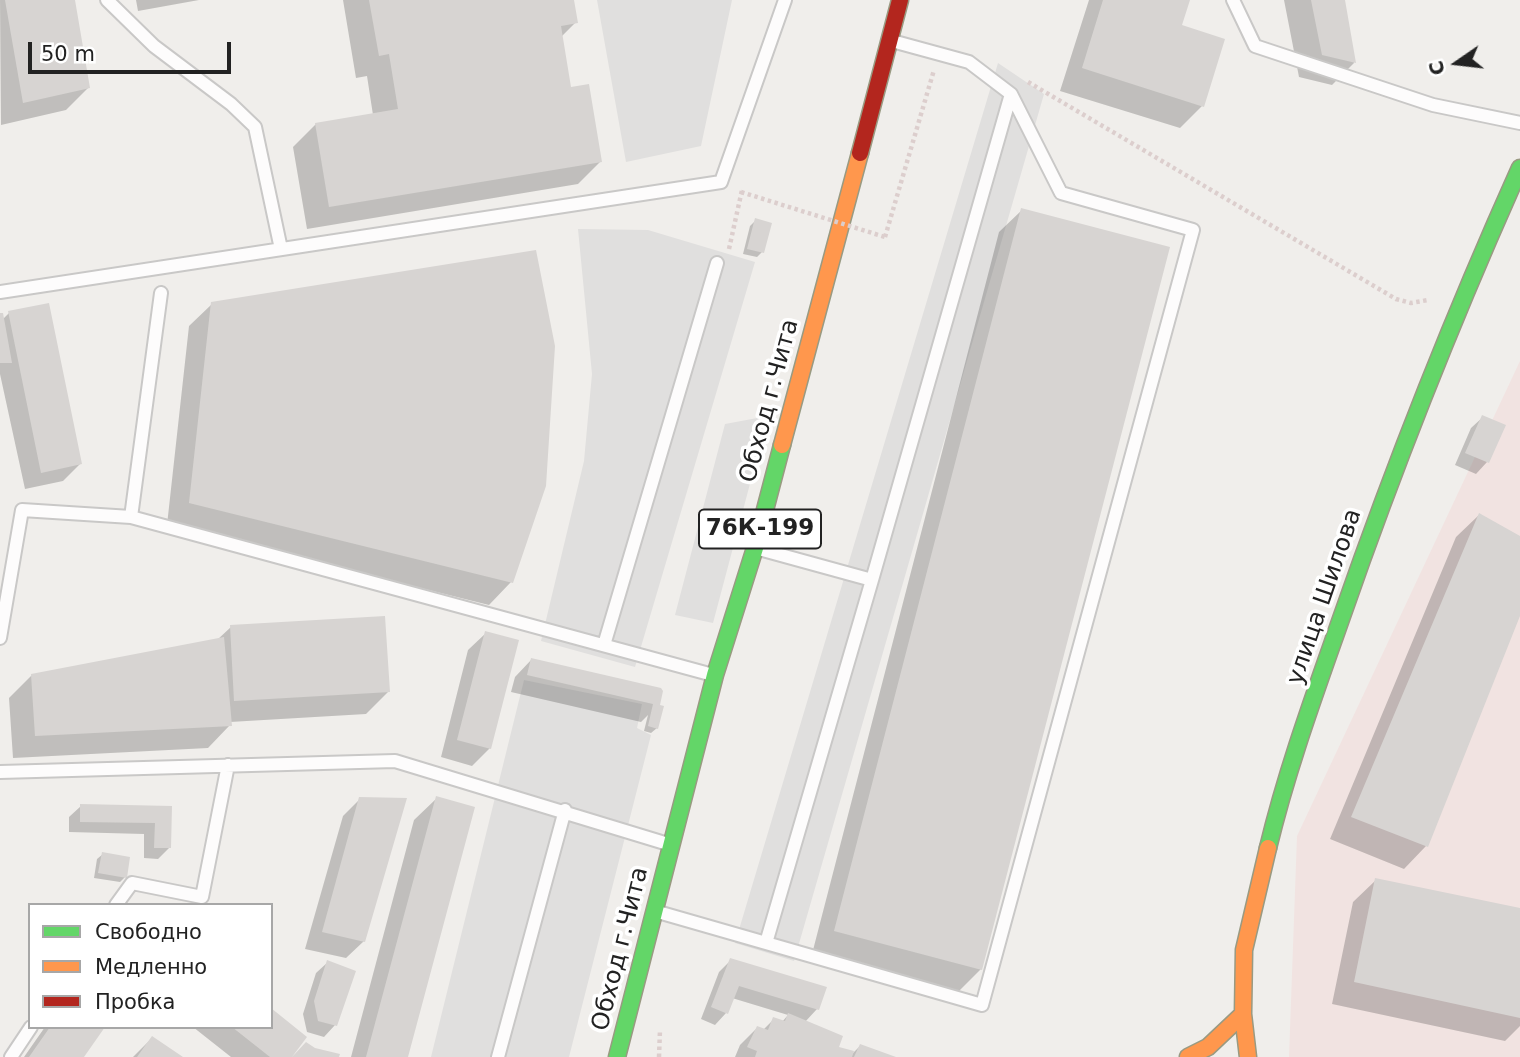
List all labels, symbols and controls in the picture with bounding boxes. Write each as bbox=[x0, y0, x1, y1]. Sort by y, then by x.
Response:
scale bar bbox=[32, 28, 234, 72]
north arrow bbox=[1422, 28, 1492, 98]
text: 50 m bbox=[41, 42, 95, 66]
text: С bbox=[1424, 59, 1449, 78]
street label: Обход г.Чита bbox=[734, 316, 806, 486]
street label: улица Шилова bbox=[1281, 505, 1369, 689]
road number: 76К-199 bbox=[699, 509, 821, 548]
street label: Обход г.Чита bbox=[587, 864, 655, 1034]
legend bbox=[28, 903, 273, 1029]
text: Свободно bbox=[95, 920, 202, 944]
text: Медленно bbox=[95, 955, 207, 979]
text: Пробка bbox=[95, 990, 175, 1014]

